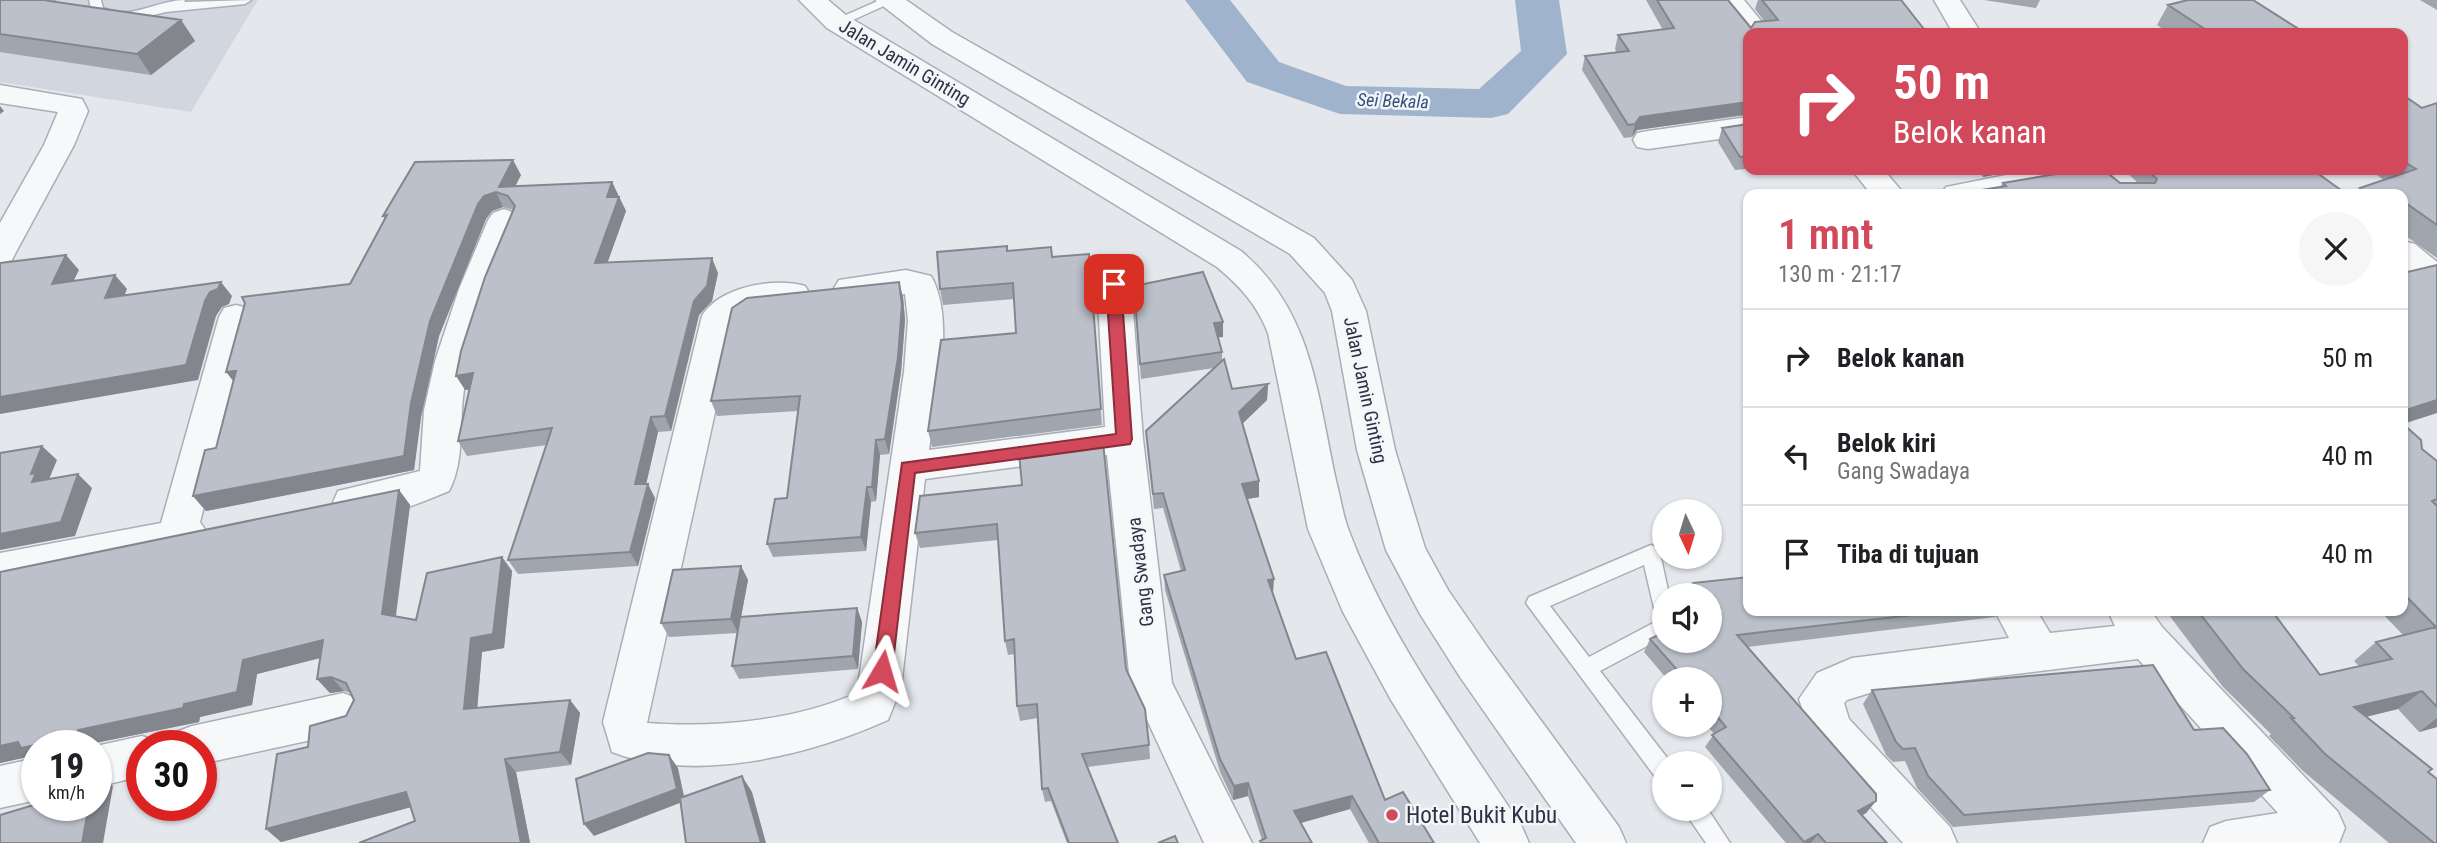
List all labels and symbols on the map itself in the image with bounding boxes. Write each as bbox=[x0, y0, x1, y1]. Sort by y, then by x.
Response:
street label: Jalan Jamin Ginting bbox=[835, 14, 975, 111]
water label: Sei Bekala bbox=[1357, 89, 1429, 112]
pin bbox=[1084, 254, 1144, 314]
street label: Jalan Jamin Ginting bbox=[1339, 315, 1392, 465]
north arrow bbox=[1652, 499, 1722, 569]
street label: Gang Swadaya bbox=[1122, 516, 1159, 628]
position arrow bbox=[845, 634, 919, 708]
speed limit sign: 30 bbox=[126, 730, 217, 821]
place label: Hotel Bukit Kubu bbox=[1406, 802, 1557, 829]
marker: Hotel Bukit Kubu bbox=[1384, 807, 1400, 823]

